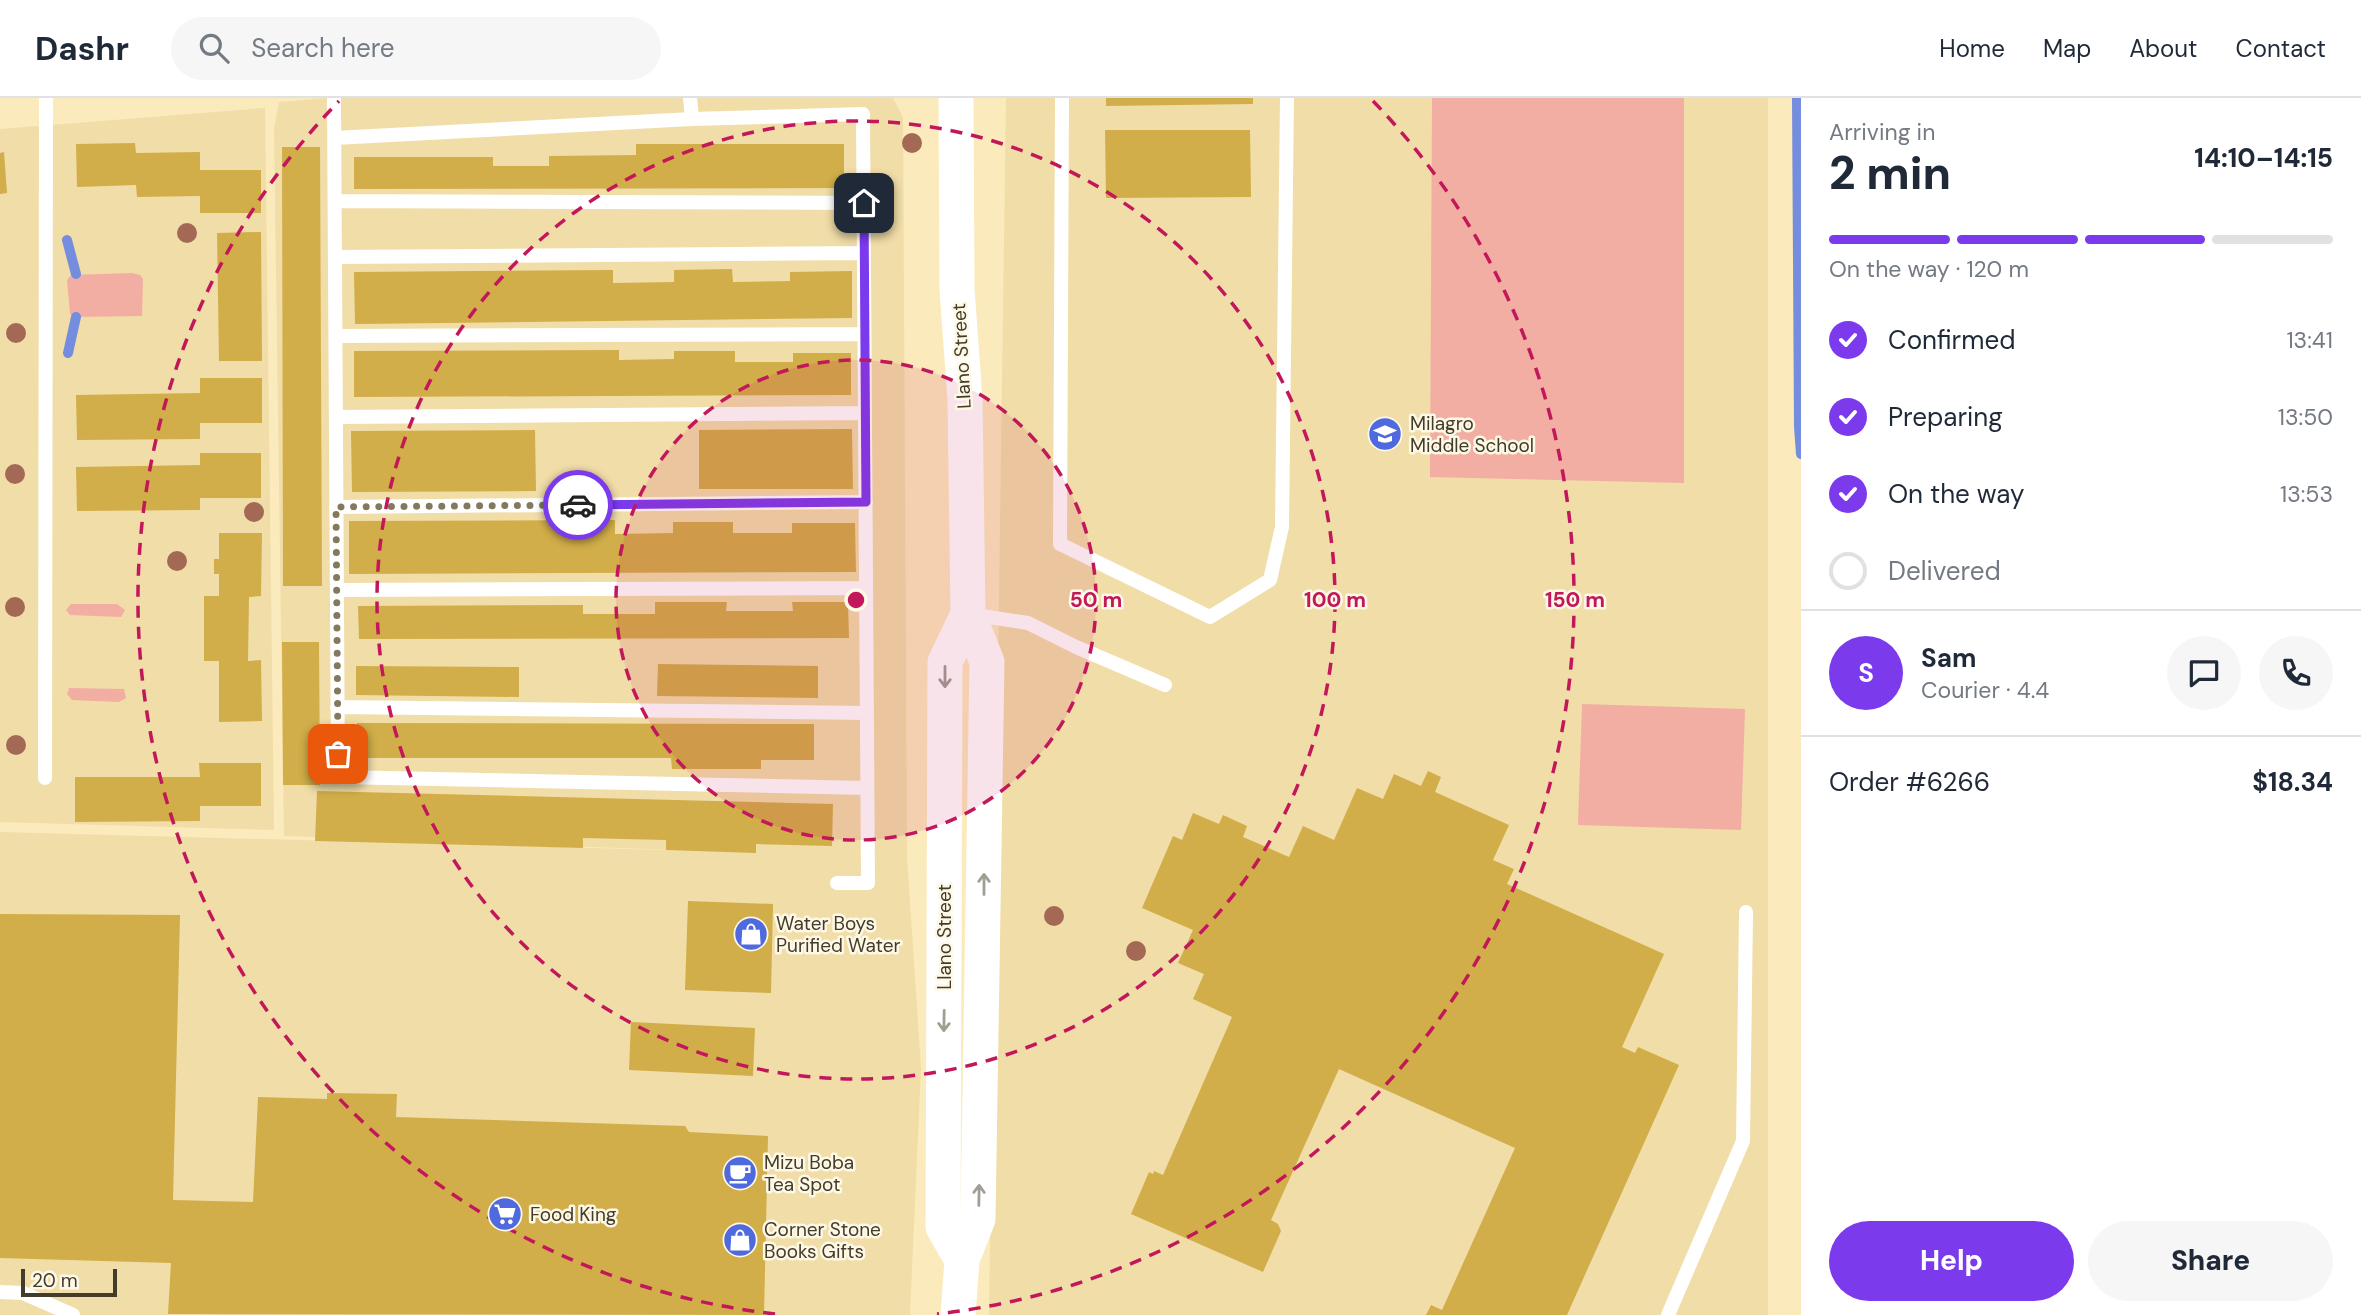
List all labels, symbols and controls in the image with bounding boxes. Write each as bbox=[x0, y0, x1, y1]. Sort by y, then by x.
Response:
search box bbox=[171, 17, 661, 80]
text: Dashr bbox=[35, 27, 129, 70]
icon: search bbox=[195, 29, 233, 67]
text: Search here bbox=[251, 31, 395, 65]
text: Home bbox=[1939, 33, 2005, 64]
text: Map bbox=[2043, 33, 2091, 64]
text: About bbox=[2129, 33, 2198, 64]
text: Contact bbox=[2236, 33, 2326, 64]
text: Arriving in bbox=[1829, 117, 1935, 147]
text: 14:10–14:15 bbox=[2194, 141, 2333, 175]
text: 2 min bbox=[1829, 143, 1951, 203]
pin bbox=[834, 173, 894, 233]
icon: home bbox=[845, 184, 883, 222]
text: On the way · 120 m bbox=[1829, 254, 2029, 284]
street label: Llano Street bbox=[946, 303, 977, 409]
icon: check bbox=[1829, 321, 1867, 359]
text: Confirmed bbox=[1888, 323, 2015, 357]
text: 13:41 bbox=[2286, 325, 2333, 355]
icon: check bbox=[1829, 398, 1867, 436]
text: Preparing bbox=[1888, 400, 2003, 434]
text: 13:50 bbox=[2278, 402, 2333, 432]
place label: Milagro Middle School bbox=[1410, 411, 1534, 458]
school or university icon: Milagro Middle School bbox=[1366, 415, 1404, 453]
courier bbox=[543, 470, 613, 540]
icon: check bbox=[1829, 475, 1867, 513]
text: On the way bbox=[1888, 477, 2024, 511]
text: 13:53 bbox=[2280, 479, 2333, 509]
icon: car bbox=[559, 486, 597, 524]
text: Delivered bbox=[1888, 554, 2001, 588]
text: 50 m bbox=[1070, 586, 1122, 614]
text: 100 m bbox=[1304, 586, 1366, 614]
text: 150 m bbox=[1545, 586, 1605, 614]
centre of rings bbox=[844, 588, 868, 612]
button: chat bbox=[2167, 636, 2241, 710]
button: phone bbox=[2259, 636, 2333, 710]
text: Sam bbox=[1921, 641, 1976, 675]
text: S bbox=[1858, 656, 1874, 690]
one-way arrow bbox=[938, 665, 952, 688]
text: Courier · 4.4 bbox=[1921, 675, 2049, 705]
pin bbox=[308, 724, 368, 784]
icon: bag bbox=[319, 735, 357, 773]
text: Order #6266 bbox=[1829, 765, 1990, 799]
text: $18.34 bbox=[2252, 765, 2333, 799]
one-way arrow bbox=[977, 873, 991, 896]
street label: Llano Street bbox=[932, 884, 957, 990]
place label: Water Boys Purified Water bbox=[776, 911, 901, 958]
shop icon: Water Boys Purified Water bbox=[732, 915, 770, 953]
one-way arrow bbox=[937, 1009, 951, 1032]
place label: Mizu Boba Tea Spot bbox=[764, 1150, 854, 1197]
cafe icon: Mizu Boba Tea Spot bbox=[721, 1154, 759, 1192]
one-way arrow bbox=[972, 1184, 985, 1207]
supermarket icon: Food King bbox=[486, 1195, 524, 1233]
place label: Food King bbox=[530, 1202, 617, 1227]
place label: Corner Stone Books Gifts bbox=[764, 1217, 881, 1264]
shop icon: Corner Stone Books Gifts bbox=[721, 1221, 759, 1259]
button: Help bbox=[1829, 1221, 2074, 1301]
button: Share bbox=[2088, 1221, 2333, 1301]
scale bar bbox=[21, 1266, 117, 1298]
text: 20 m bbox=[32, 1268, 78, 1293]

